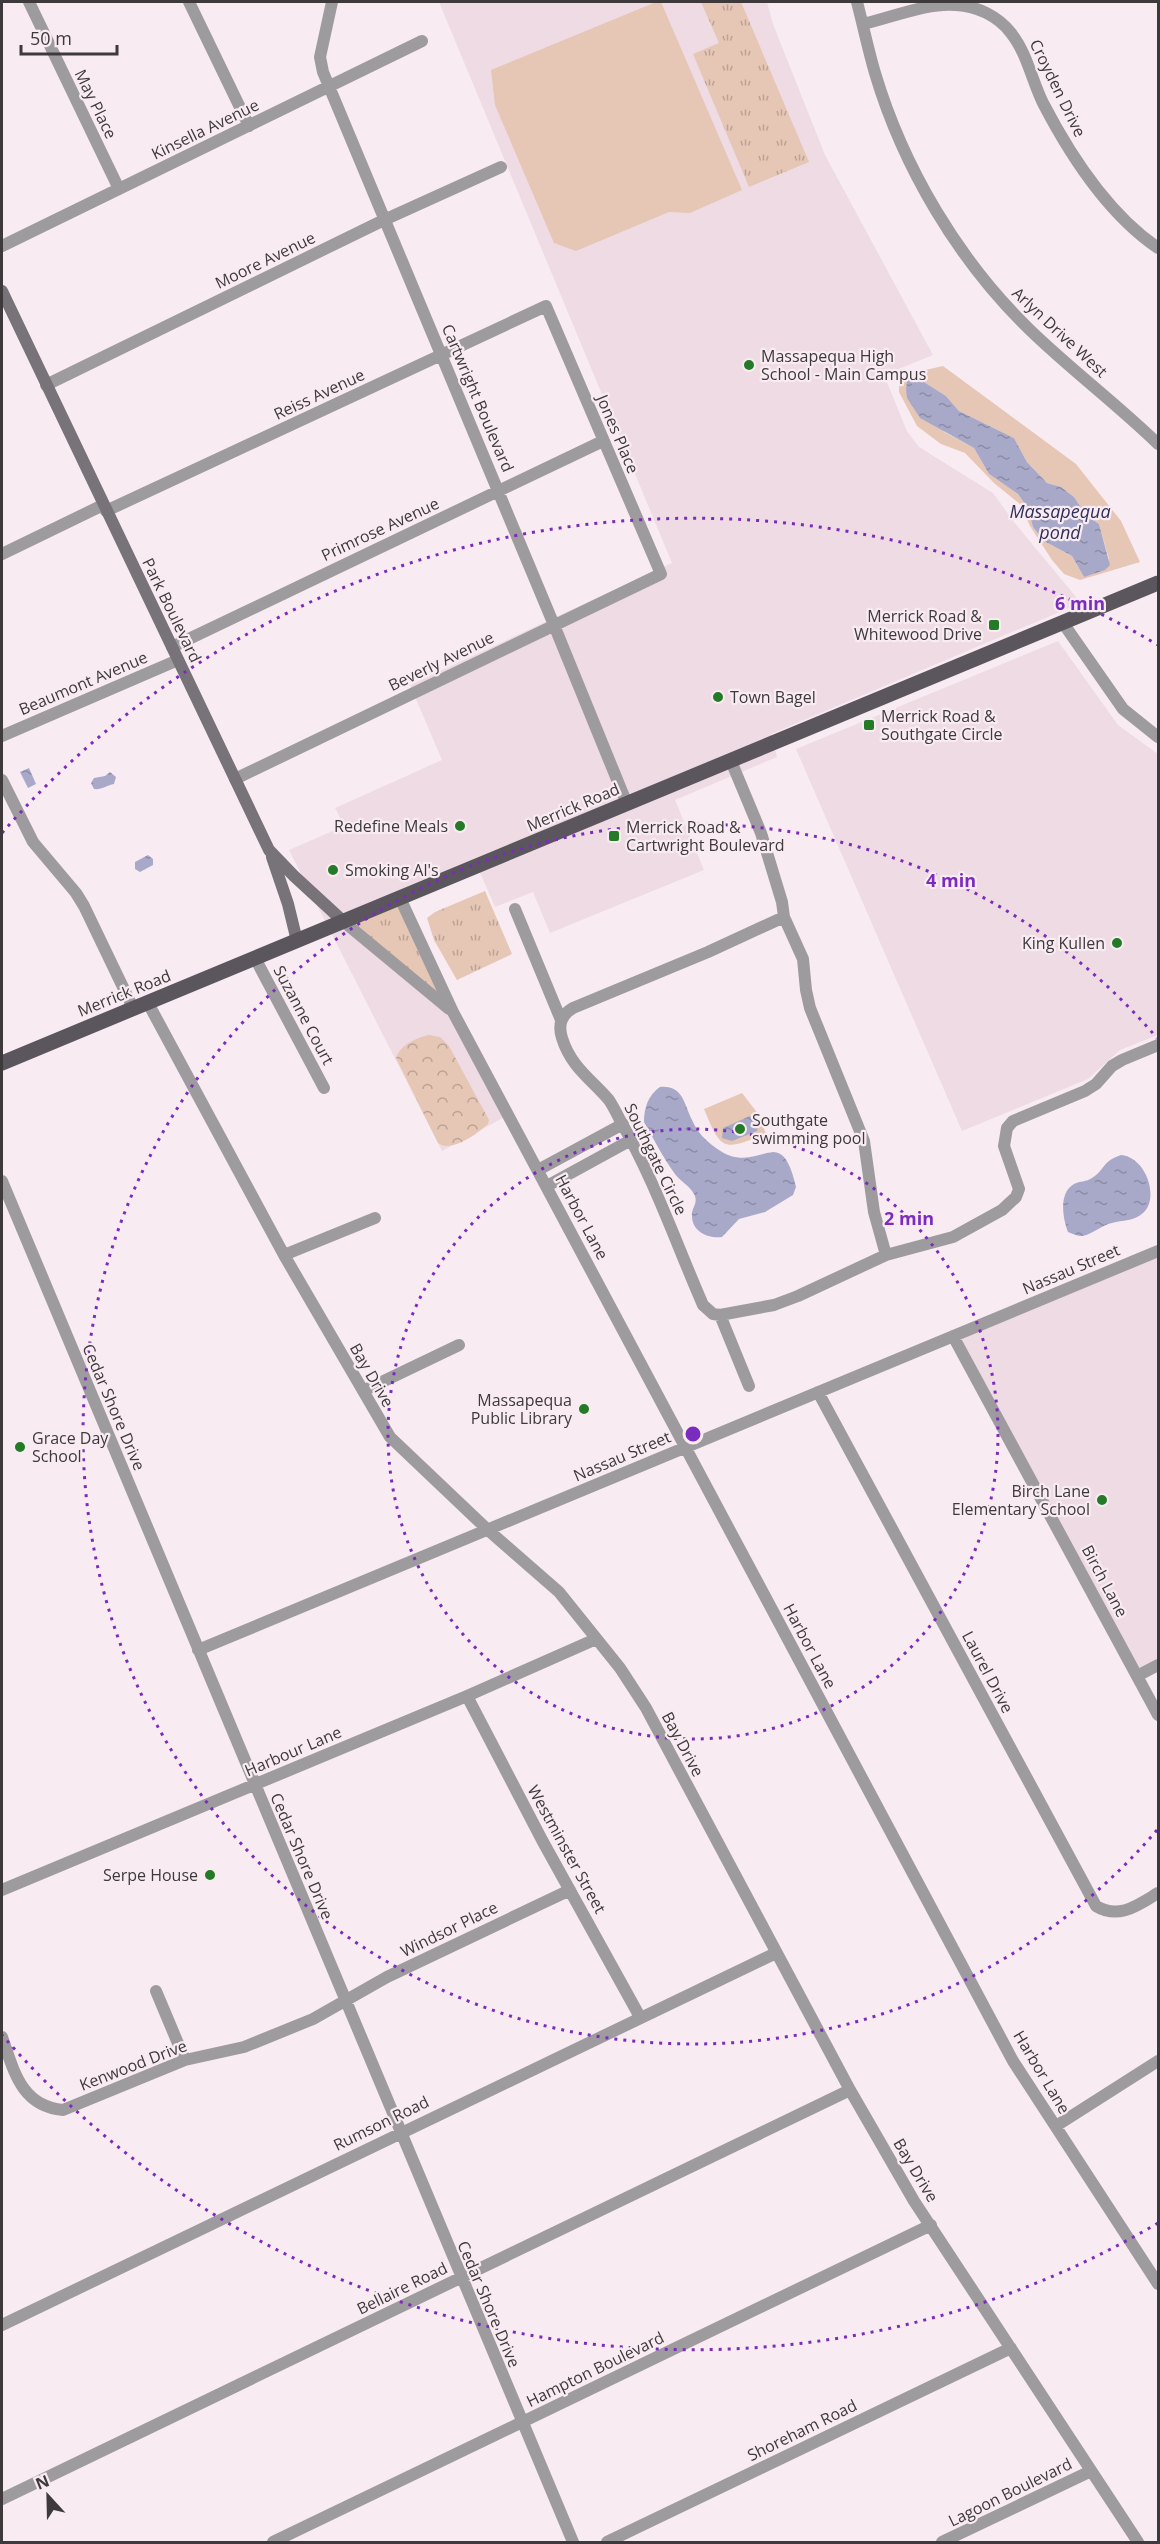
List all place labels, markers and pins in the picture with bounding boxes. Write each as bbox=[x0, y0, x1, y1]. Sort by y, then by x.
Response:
place label: Massapequa High School - Main Campus bbox=[761, 345, 926, 385]
marker: Massapequa High School - Main Campus bbox=[742, 358, 756, 372]
place label: Merrick Road & Whitewood Drive bbox=[854, 605, 982, 645]
marker: Merrick Road & Whitewood Drive bbox=[987, 618, 1001, 632]
place label: Town Bagel bbox=[730, 686, 816, 708]
marker: Town Bagel bbox=[711, 690, 725, 704]
place label: Merrick Road & Southgate Circle bbox=[881, 705, 1003, 745]
marker: Merrick Road & Southgate Circle bbox=[862, 718, 876, 732]
place label: Redefine Meals bbox=[334, 815, 448, 837]
place label: Merrick Road & Cartwright Boulevard bbox=[626, 816, 785, 856]
marker: Redefine Meals bbox=[453, 819, 467, 833]
marker: Merrick Road & Cartwright Boulevard bbox=[607, 829, 621, 843]
place label: Smoking Al's bbox=[345, 859, 439, 881]
marker: Smoking Al's bbox=[326, 863, 340, 877]
place label: King Kullen bbox=[1022, 932, 1105, 954]
marker: King Kullen bbox=[1110, 936, 1124, 950]
place label: Southgate swimming pool bbox=[752, 1109, 865, 1149]
marker: Southgate swimming pool bbox=[733, 1122, 747, 1136]
place label: Massapequa Public Library bbox=[471, 1389, 573, 1429]
marker: Massapequa Public Library bbox=[577, 1402, 591, 1416]
centre of rings bbox=[683, 1424, 703, 1444]
place label: Grace Day School bbox=[32, 1427, 109, 1467]
marker: Grace Day School bbox=[13, 1440, 27, 1454]
place label: Birch Lane Elementary School bbox=[952, 1480, 1090, 1520]
marker: Birch Lane Elementary School bbox=[1095, 1493, 1109, 1507]
place label: Serpe House bbox=[103, 1864, 198, 1886]
marker: Serpe House bbox=[203, 1868, 217, 1882]

